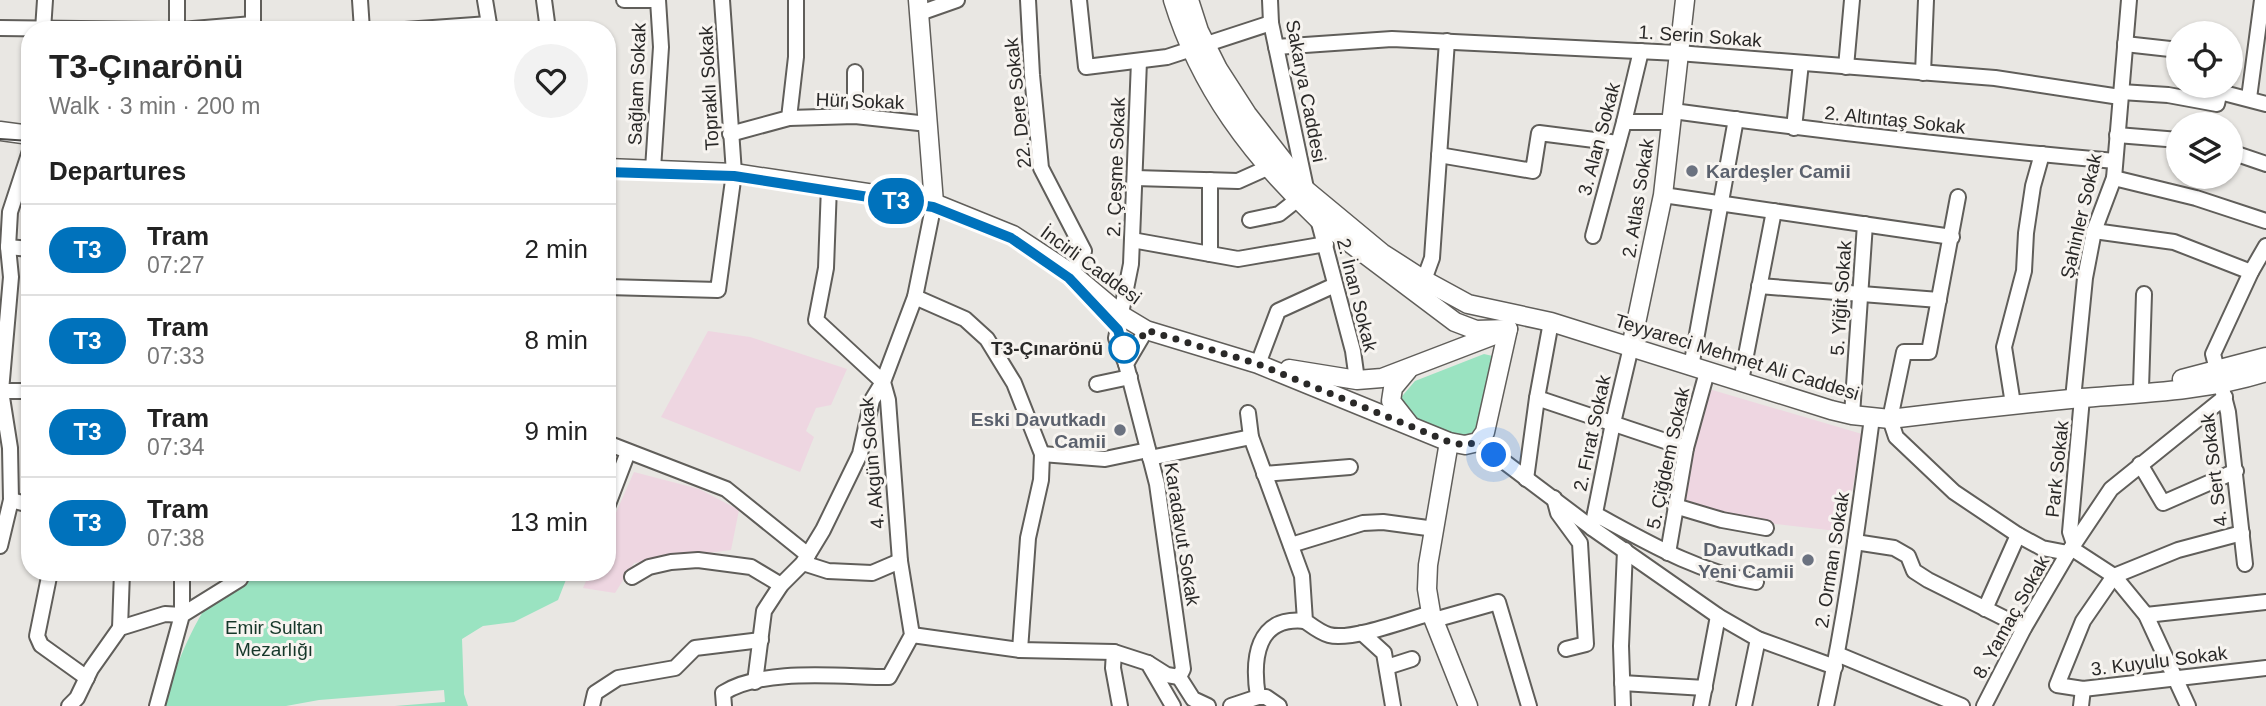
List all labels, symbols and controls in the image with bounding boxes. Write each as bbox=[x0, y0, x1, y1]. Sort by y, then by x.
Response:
street label: Sakarya Caddesi bbox=[1282, 18, 1330, 164]
street label: 1. Serin Sokak bbox=[1638, 21, 1763, 51]
map controls bbox=[2166, 21, 2243, 189]
button: locate bbox=[2166, 21, 2243, 98]
street label: Sağlam Sokak bbox=[624, 22, 650, 146]
street label: Topraklı Sokak bbox=[695, 25, 723, 151]
street label: 22. Dere Sokak bbox=[1001, 36, 1035, 169]
button: heart bbox=[514, 44, 588, 118]
text: T3-Çınarönü bbox=[49, 48, 243, 85]
street label: 3. Alan Sokak bbox=[1574, 80, 1624, 198]
street label: Hür Sokak bbox=[815, 89, 905, 113]
text: Walk · 3 min · 200 m bbox=[49, 93, 260, 119]
street label: 2. Çeşme Sokak bbox=[1103, 96, 1129, 237]
street label: 2. Altıntaş Sokak bbox=[1824, 102, 1967, 138]
button: layers bbox=[2166, 112, 2243, 189]
street label: 2. Atlas Sokak bbox=[1618, 136, 1658, 259]
street label: Şahinler Sokak bbox=[2056, 151, 2106, 281]
text: Departures bbox=[49, 156, 186, 186]
place label: Kardeşler Camii bbox=[1706, 161, 1851, 182]
marker: Kardeşler Camii bbox=[1684, 163, 1700, 179]
line badge: T3 bbox=[864, 178, 928, 224]
text: T3 bbox=[882, 187, 910, 214]
text: Tram bbox=[147, 221, 209, 251]
street label: İncirli Caddesi bbox=[1037, 221, 1145, 309]
text: 2 min bbox=[524, 234, 588, 264]
text: T3 bbox=[73, 236, 102, 263]
street label: 2. İnan Sokak bbox=[1333, 236, 1381, 354]
street label: 5. Yiğit Sokak bbox=[1827, 239, 1856, 356]
text: 07:27 bbox=[147, 252, 205, 278]
street label: Teyyareci Mehmet Ali Caddesi bbox=[1612, 310, 1862, 404]
text: Tram bbox=[147, 312, 209, 342]
text: 8 min bbox=[524, 325, 588, 355]
text: T3 bbox=[73, 327, 102, 354]
marker: T3-Çınarönü bbox=[1109, 333, 1139, 363]
place label: T3-Çınarönü bbox=[991, 338, 1103, 359]
text: 07:33 bbox=[147, 343, 205, 369]
street label: 2. Fırat Sokak bbox=[1569, 372, 1615, 493]
street label: 5. Çiğdem Sokak bbox=[1643, 385, 1693, 531]
street label: 4. Akgün Sokak bbox=[856, 396, 888, 530]
text: Tram bbox=[147, 403, 209, 433]
place label: Eski Davutkadı Camii bbox=[971, 409, 1106, 452]
street label: 4. Sert Sokak bbox=[2197, 412, 2231, 528]
text: 9 min bbox=[524, 416, 588, 446]
text: T3 bbox=[73, 418, 102, 445]
street label: Park Sokak bbox=[2041, 419, 2073, 518]
marker: Eski Davutkadı Camii bbox=[1112, 422, 1128, 438]
text: 07:34 bbox=[147, 434, 205, 460]
your location bbox=[1476, 437, 1511, 472]
street label: Karadavut Sokak bbox=[1160, 461, 1204, 608]
street label: 2. Orman Sokak bbox=[1811, 490, 1853, 629]
text: Tram bbox=[147, 494, 209, 524]
text: 13 min bbox=[510, 507, 588, 537]
text: T3 bbox=[73, 509, 102, 536]
text: 07:38 bbox=[147, 525, 205, 551]
place label: Davutkadı Yeni Camii bbox=[1698, 539, 1794, 582]
marker: Davutkadı Yeni Camii bbox=[1800, 552, 1816, 568]
street label: 8. Yamaç Sokak bbox=[1969, 552, 2054, 682]
park label: Emir Sultan Mezarlığı bbox=[225, 617, 323, 660]
street label: 3. Kuyulu Sokak bbox=[2090, 642, 2229, 680]

